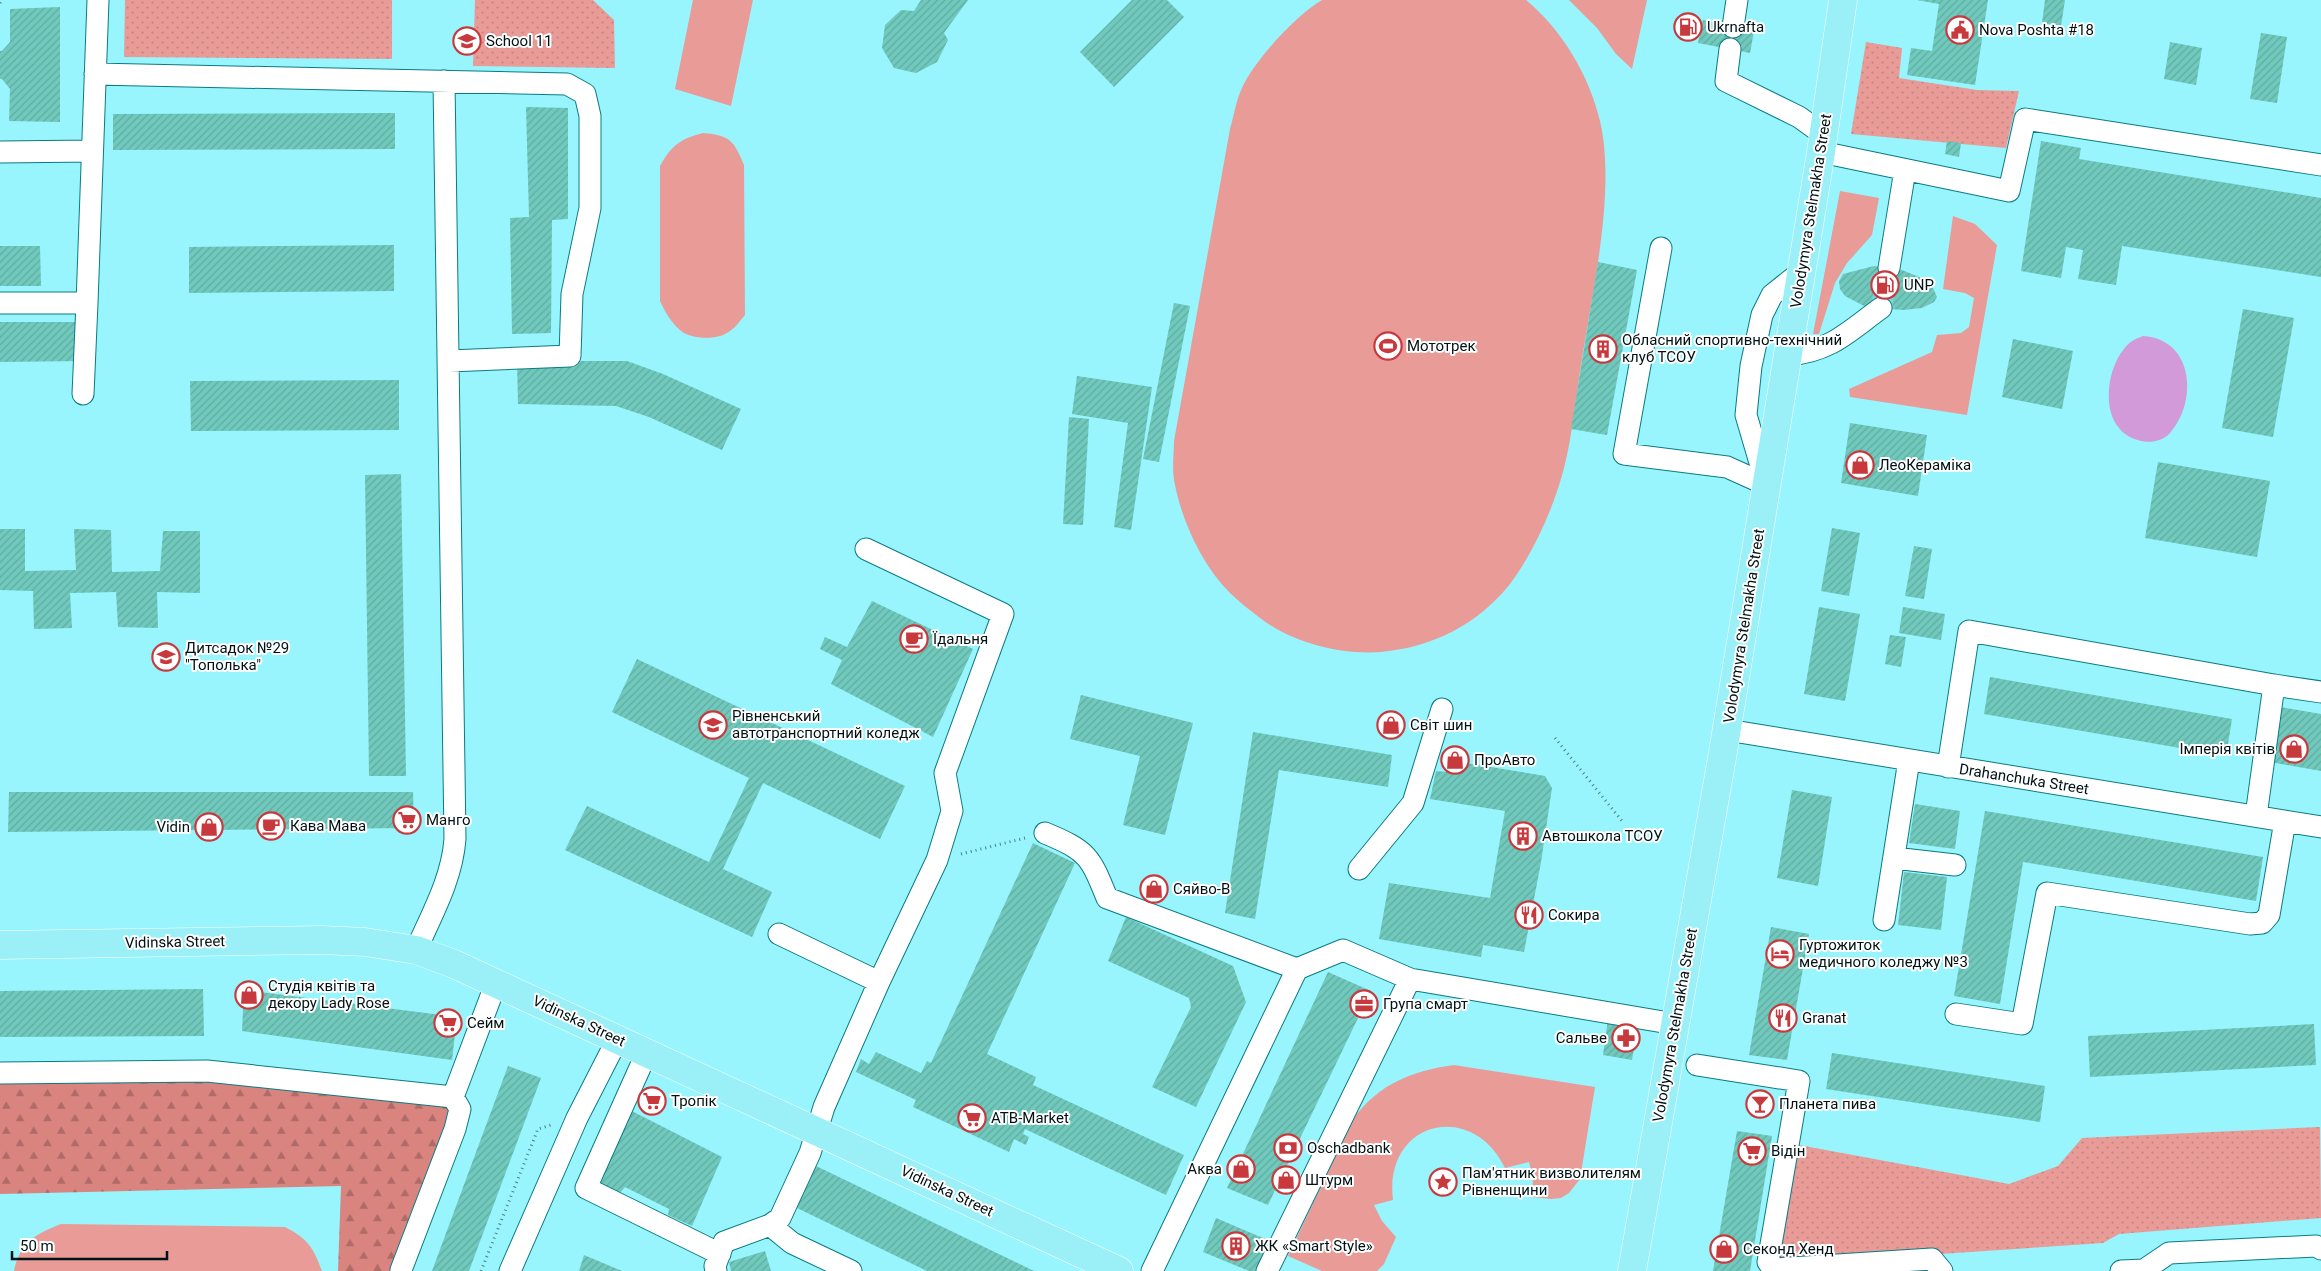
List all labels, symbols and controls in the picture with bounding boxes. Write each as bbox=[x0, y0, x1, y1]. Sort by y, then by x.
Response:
fuel station icon: Ukrnafta bbox=[1673, 12, 1703, 42]
public building icon: Nova Poshta #18 bbox=[1945, 15, 1975, 45]
place label: Ukrnafta bbox=[1707, 18, 1764, 36]
place label: Nova Poshta #18 bbox=[1979, 21, 2094, 39]
school or university icon: School 11 bbox=[452, 26, 482, 56]
place label: School 11 bbox=[486, 32, 552, 50]
street label: Volodymyra Stelmakha Street bbox=[1787, 112, 1835, 309]
fuel station icon: UNP bbox=[1870, 270, 1900, 300]
place label: UNP bbox=[1904, 276, 1934, 294]
sports icon: Мототрек bbox=[1373, 331, 1403, 361]
place label: Обласний спортивно-технічний клуб ТСОУ bbox=[1622, 331, 1842, 366]
building icon: Обласний спортивно-технічний клуб ТСОУ bbox=[1588, 334, 1618, 364]
place label: Мототрек bbox=[1407, 337, 1476, 355]
shop icon: ЛеоКерамiка bbox=[1845, 450, 1875, 480]
place label: ЛеоКерамiка bbox=[1879, 456, 1971, 474]
street label: Volodymyra Stelmakha Street bbox=[1720, 527, 1768, 724]
cafe icon: Їдальня bbox=[899, 624, 929, 654]
place label: Їдальня bbox=[932, 630, 988, 648]
place label: Дитсадок №29 "Тополька" bbox=[185, 639, 289, 674]
school or university icon: Дитсадок №29 "Тополька" bbox=[151, 642, 181, 672]
place label: Рівненський автотранспортний коледж bbox=[732, 707, 920, 742]
school or university icon: Рівненський автотранспортний коледж bbox=[698, 710, 728, 740]
shop icon: Світ шин bbox=[1376, 710, 1406, 740]
place label: Світ шин bbox=[1410, 716, 1472, 734]
shop icon: Імперія квітів bbox=[2279, 734, 2309, 764]
place label: Імперія квітів bbox=[2179, 740, 2275, 758]
shop icon: ПроАвто bbox=[1440, 745, 1470, 775]
place label: ПроАвто bbox=[1474, 751, 1535, 769]
street label: Drahanchuka Street bbox=[1958, 760, 2090, 798]
supermarket icon: Манго bbox=[392, 805, 422, 835]
cafe icon: Кава Мава bbox=[256, 811, 286, 841]
place label: Манго bbox=[426, 811, 471, 829]
shop icon: Vidin bbox=[194, 812, 224, 842]
place label: Кава Мава bbox=[290, 817, 366, 835]
place label: Vidin bbox=[156, 818, 190, 836]
building icon: Автошкола ТСОУ bbox=[1508, 821, 1538, 851]
place label: Автошкола ТСОУ bbox=[1542, 827, 1663, 845]
shop icon: Сяйво-В bbox=[1139, 874, 1169, 904]
place label: Сяйво-В bbox=[1173, 880, 1230, 898]
restaurant icon: Сокира bbox=[1514, 900, 1544, 930]
place label: Сокира bbox=[1548, 906, 1600, 924]
street label: Volodymyra Stelmakha Street bbox=[1649, 927, 1701, 1123]
street label: Vidinska Street bbox=[125, 932, 225, 952]
place label: Гуртожиток медичного коледжу №3 bbox=[1799, 936, 1968, 971]
hotel icon: Гуртожиток медичного коледжу №3 bbox=[1765, 939, 1795, 969]
place label: Студія квітів та декору Lady Rose bbox=[268, 977, 390, 1012]
shop icon: Студія квітів та декору Lady Rose bbox=[234, 980, 264, 1010]
office icon: Група смарт bbox=[1349, 989, 1379, 1019]
street label: Vidinska Street bbox=[530, 992, 628, 1050]
place label: Група смарт bbox=[1383, 995, 1468, 1013]
restaurant icon: Granat bbox=[1768, 1003, 1798, 1033]
supermarket icon: Сейм bbox=[433, 1008, 463, 1038]
place label: Granat bbox=[1802, 1009, 1847, 1027]
place label: Сейм bbox=[467, 1014, 505, 1032]
pharmacy icon: Сальве bbox=[1611, 1023, 1641, 1053]
place label: Сальве bbox=[1556, 1029, 1607, 1047]
supermarket icon: Тропік bbox=[637, 1086, 667, 1116]
bar icon: Планета пива bbox=[1745, 1089, 1775, 1119]
place label: Тропік bbox=[671, 1092, 717, 1110]
place label: Планета пива bbox=[1779, 1095, 1876, 1113]
supermarket icon: ATB-Market bbox=[957, 1103, 987, 1133]
place label: ATB-Market bbox=[991, 1109, 1069, 1127]
bank icon: Oschadbank bbox=[1273, 1133, 1303, 1163]
supermarket icon: Відін bbox=[1737, 1136, 1767, 1166]
place label: Oschadbank bbox=[1307, 1139, 1391, 1157]
place label: Відін bbox=[1771, 1142, 1805, 1160]
shop icon: Аква bbox=[1226, 1154, 1256, 1184]
place label: Аква bbox=[1187, 1160, 1222, 1178]
street label: Vidinska Street bbox=[898, 1162, 996, 1220]
place label: Пам'ятник визволителям Рівненщини bbox=[1462, 1164, 1641, 1199]
shop icon: Штурм bbox=[1271, 1165, 1301, 1195]
place icon: Пам'ятник визволителям Рівненщини bbox=[1428, 1167, 1458, 1197]
place label: Штурм bbox=[1305, 1171, 1353, 1189]
scale bar bbox=[12, 1228, 168, 1260]
building icon: ЖК «Smart Style» bbox=[1221, 1231, 1251, 1261]
shop icon: Секонд Хенд bbox=[1709, 1234, 1739, 1264]
text: 50 m bbox=[20, 1237, 54, 1255]
place label: ЖК «Smart Style» bbox=[1255, 1237, 1373, 1255]
place label: Секонд Хенд bbox=[1743, 1240, 1834, 1258]

